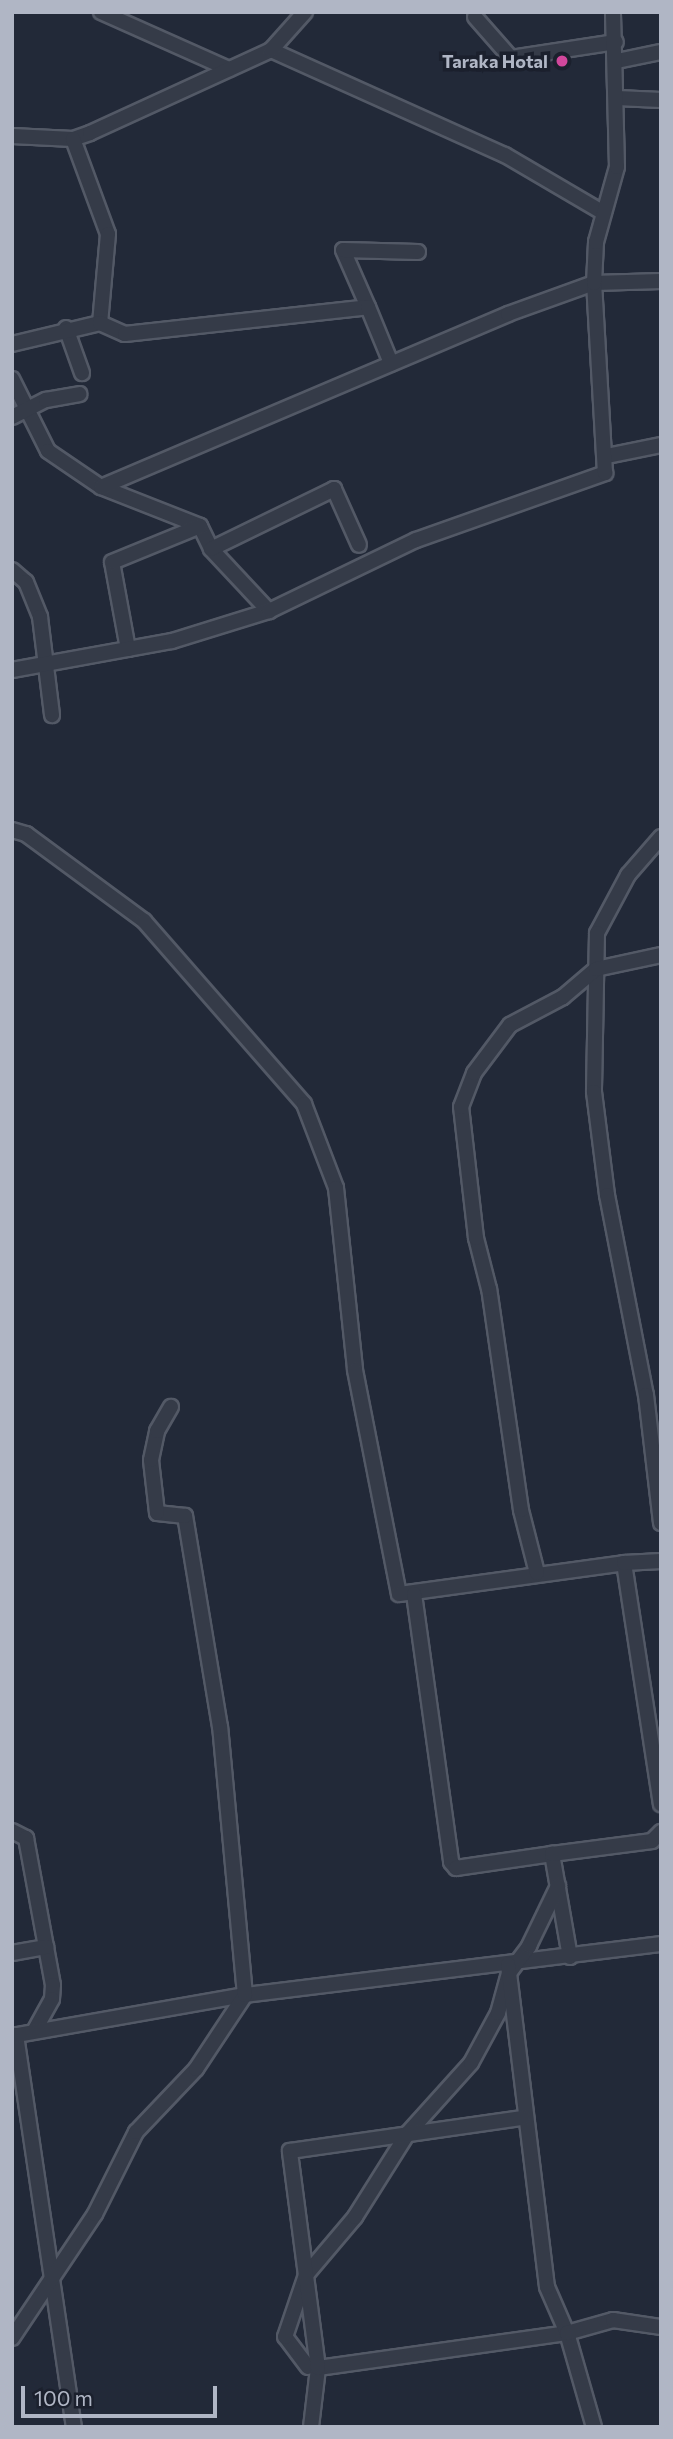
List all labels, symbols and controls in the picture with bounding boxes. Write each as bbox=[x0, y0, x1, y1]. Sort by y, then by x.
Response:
place label: Taraka Hotal bbox=[442, 50, 548, 72]
marker: Taraka Hotal bbox=[554, 53, 570, 69]
scale bar bbox=[24, 2372, 220, 2416]
text: 100 m bbox=[34, 2385, 93, 2410]

